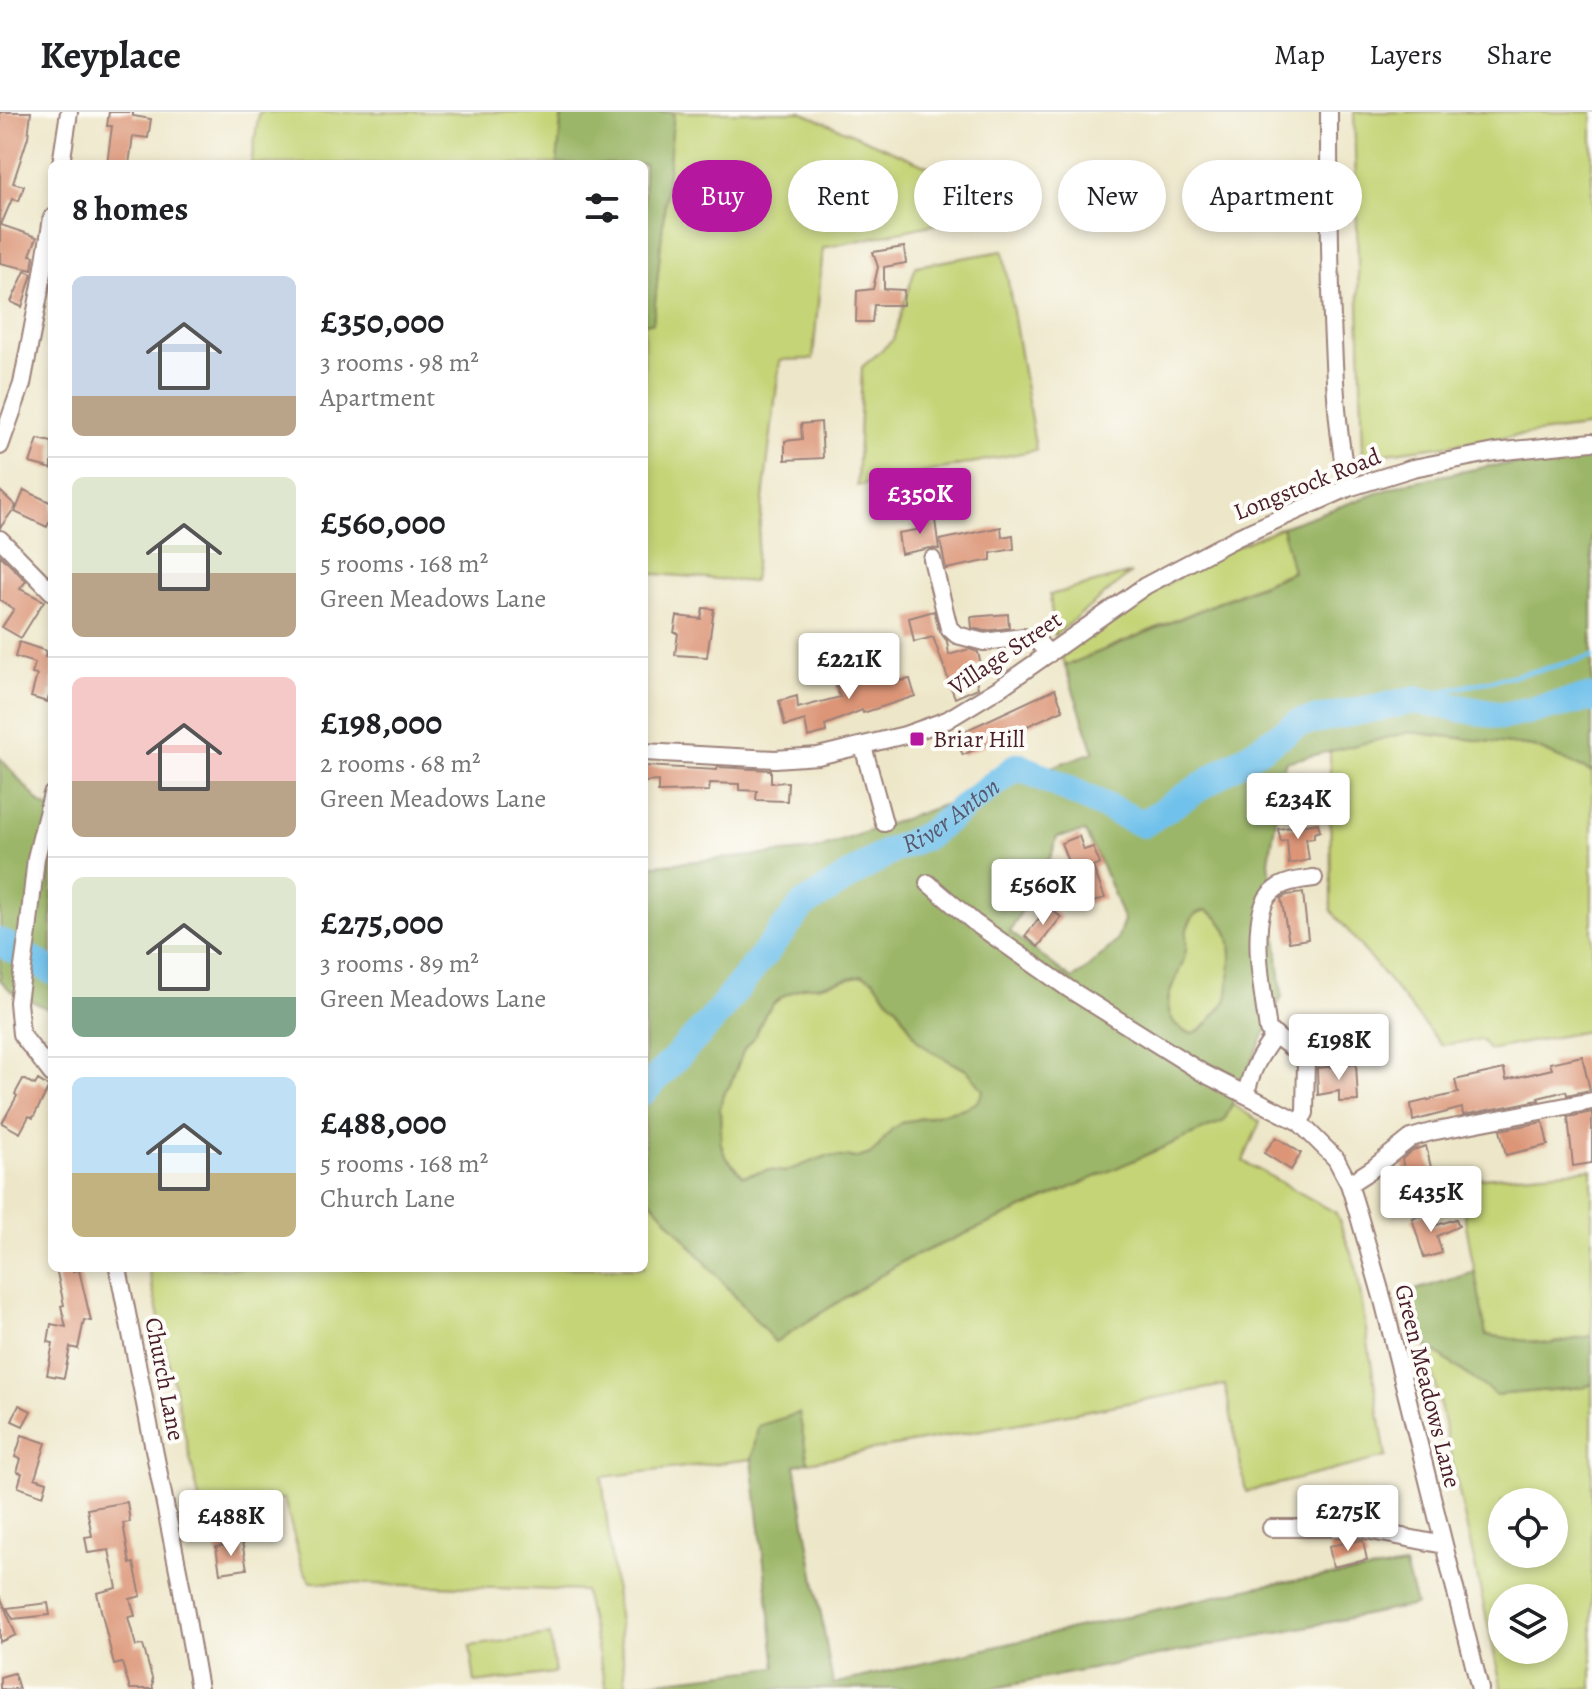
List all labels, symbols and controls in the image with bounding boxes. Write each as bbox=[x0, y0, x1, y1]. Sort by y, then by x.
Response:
text: Keyplace bbox=[40, 29, 181, 81]
text: Map bbox=[1274, 36, 1325, 74]
text: Layers bbox=[1369, 36, 1442, 74]
text: Share bbox=[1486, 36, 1552, 74]
chip: Buy bbox=[672, 160, 772, 232]
chip: Rent bbox=[788, 160, 898, 232]
chip: Filters bbox=[914, 160, 1042, 232]
chip: New bbox=[1058, 160, 1166, 232]
chip: Apartment bbox=[1182, 160, 1362, 232]
text: 8 homes bbox=[72, 185, 188, 232]
icon: filters bbox=[580, 186, 624, 230]
text: £350,000 bbox=[320, 298, 444, 345]
icon: home bbox=[136, 308, 232, 404]
text: 3 rooms · 98 m² bbox=[320, 345, 479, 380]
text: Apartment bbox=[320, 380, 435, 415]
street label: Longstock Road bbox=[1229, 440, 1385, 528]
pin: £350K bbox=[864, 468, 976, 536]
text: £350K bbox=[887, 476, 953, 511]
text: £560,000 bbox=[320, 499, 446, 546]
icon: home bbox=[136, 509, 232, 605]
text: 5 rooms · 168 m² bbox=[320, 546, 488, 581]
text: Green Meadows Lane bbox=[320, 581, 546, 616]
street label: Village Street bbox=[941, 603, 1068, 703]
pin: £221K bbox=[793, 633, 905, 701]
text: £221K bbox=[816, 641, 882, 676]
text: £198,000 bbox=[320, 699, 442, 746]
icon: home bbox=[136, 709, 232, 805]
place label: Briar Hill bbox=[933, 723, 1025, 755]
marker: Briar Hill bbox=[908, 730, 926, 748]
text: 2 rooms · 68 m² bbox=[320, 746, 481, 781]
water label: River Anton bbox=[896, 769, 1007, 861]
pin: £234K bbox=[1242, 773, 1354, 841]
text: Green Meadows Lane bbox=[320, 781, 546, 816]
text: £234K bbox=[1265, 781, 1331, 816]
pin: £560K bbox=[987, 859, 1099, 927]
text: £560K bbox=[1010, 867, 1076, 902]
text: £275,000 bbox=[320, 899, 444, 946]
icon: home bbox=[136, 909, 232, 1005]
text: 3 rooms · 89 m² bbox=[320, 946, 479, 981]
text: Green Meadows Lane bbox=[320, 981, 546, 1016]
pin: £198K bbox=[1283, 1014, 1395, 1082]
text: £198K bbox=[1307, 1022, 1371, 1057]
text: £488,000 bbox=[320, 1099, 447, 1146]
icon: home bbox=[136, 1109, 232, 1205]
text: 5 rooms · 168 m² bbox=[320, 1146, 488, 1181]
pin: £435K bbox=[1375, 1166, 1487, 1234]
text: £435K bbox=[1398, 1174, 1464, 1209]
text: Church Lane bbox=[320, 1181, 455, 1216]
street label: Green Meadows Lane bbox=[1387, 1281, 1469, 1491]
street label: Church Lane bbox=[137, 1315, 193, 1443]
pin: £275K bbox=[1292, 1485, 1404, 1553]
map controls bbox=[1488, 1488, 1568, 1664]
button: locate bbox=[1488, 1488, 1568, 1568]
pin: £488K bbox=[175, 1490, 287, 1558]
text: £275K bbox=[1315, 1493, 1381, 1528]
text: £488K bbox=[197, 1498, 265, 1533]
button: layers bbox=[1488, 1584, 1568, 1664]

